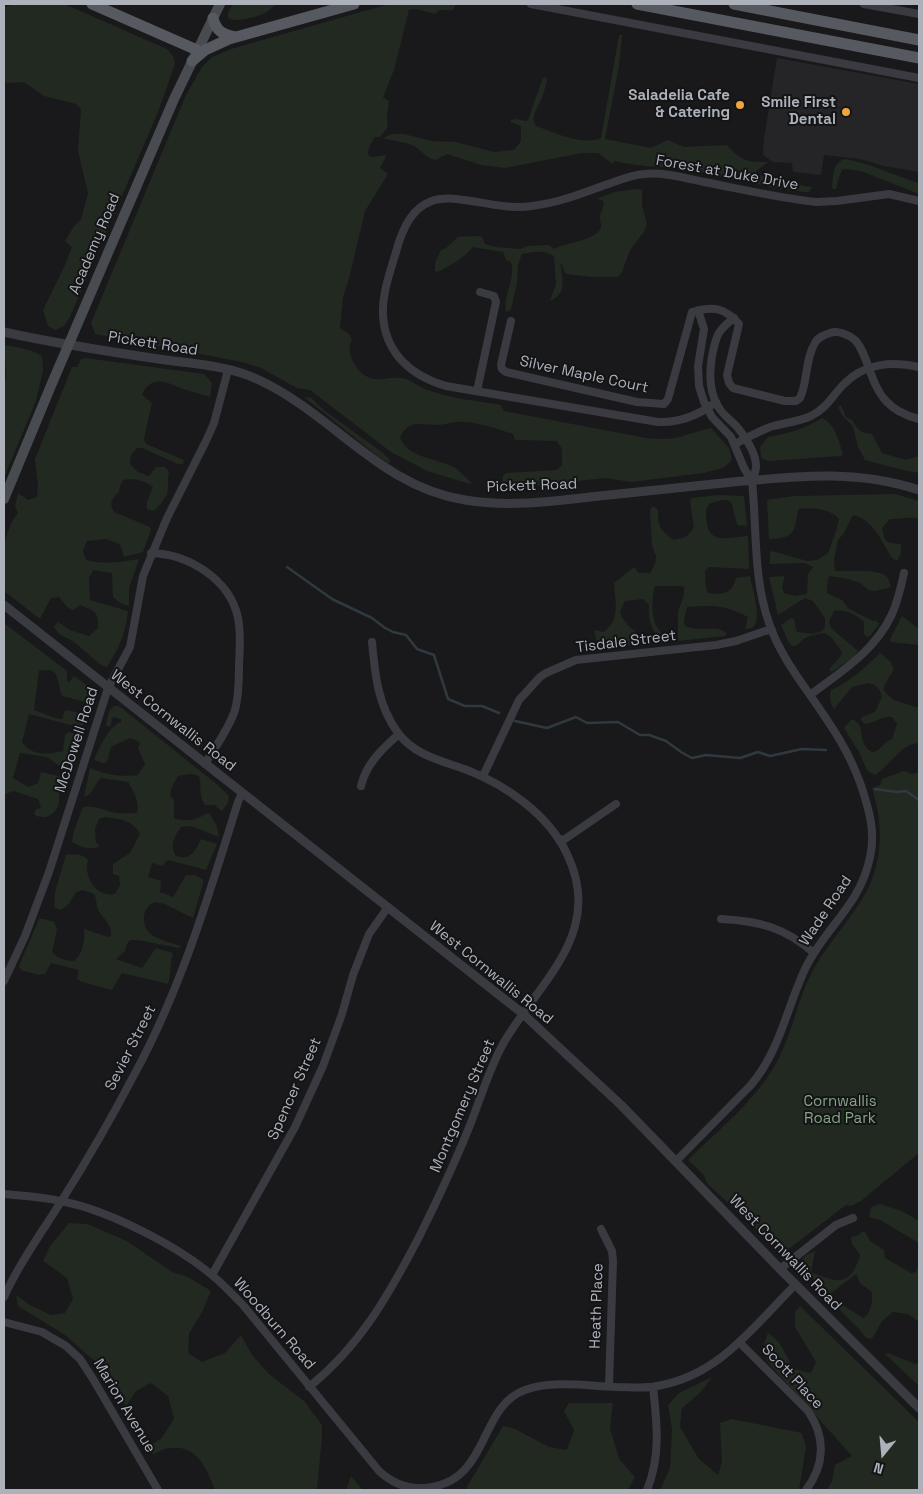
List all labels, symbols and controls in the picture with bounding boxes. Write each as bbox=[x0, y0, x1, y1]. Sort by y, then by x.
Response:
place label: Saladelia Cafe & Catering bbox=[628, 87, 730, 122]
place label: Smile First Dental bbox=[761, 94, 836, 129]
marker: Saladelia Cafe & Catering bbox=[734, 99, 746, 111]
marker: Smile First Dental bbox=[840, 106, 852, 118]
street label: Forest at Duke Drive bbox=[654, 152, 800, 194]
street label: Academy Road bbox=[66, 191, 124, 297]
street label: Pickett Road bbox=[107, 328, 199, 360]
street label: Silver Maple Court bbox=[518, 353, 650, 397]
street label: Pickett Road bbox=[486, 475, 578, 497]
street label: Tisdale Street bbox=[575, 627, 677, 657]
street label: West Cornwallis Road bbox=[107, 666, 239, 776]
street label: McDowell Road bbox=[51, 685, 103, 795]
street label: Wade Road bbox=[796, 873, 856, 949]
street label: West Cornwallis Road bbox=[425, 918, 557, 1028]
street label: Sevier Street bbox=[102, 1002, 160, 1094]
street label: Spencer Street bbox=[264, 1035, 326, 1143]
street label: Montgomery Street bbox=[427, 1037, 499, 1175]
park label: Cornwallis Road Park bbox=[803, 1093, 877, 1128]
street label: West Cornwallis Road bbox=[725, 1191, 845, 1315]
street label: Heath Place bbox=[587, 1263, 607, 1349]
street label: Woodburn Road bbox=[229, 1275, 319, 1373]
street label: Scott Place bbox=[757, 1341, 827, 1413]
street label: Marion Avenue bbox=[89, 1356, 159, 1456]
north arrow bbox=[858, 1429, 908, 1479]
text: N bbox=[872, 1458, 886, 1478]

